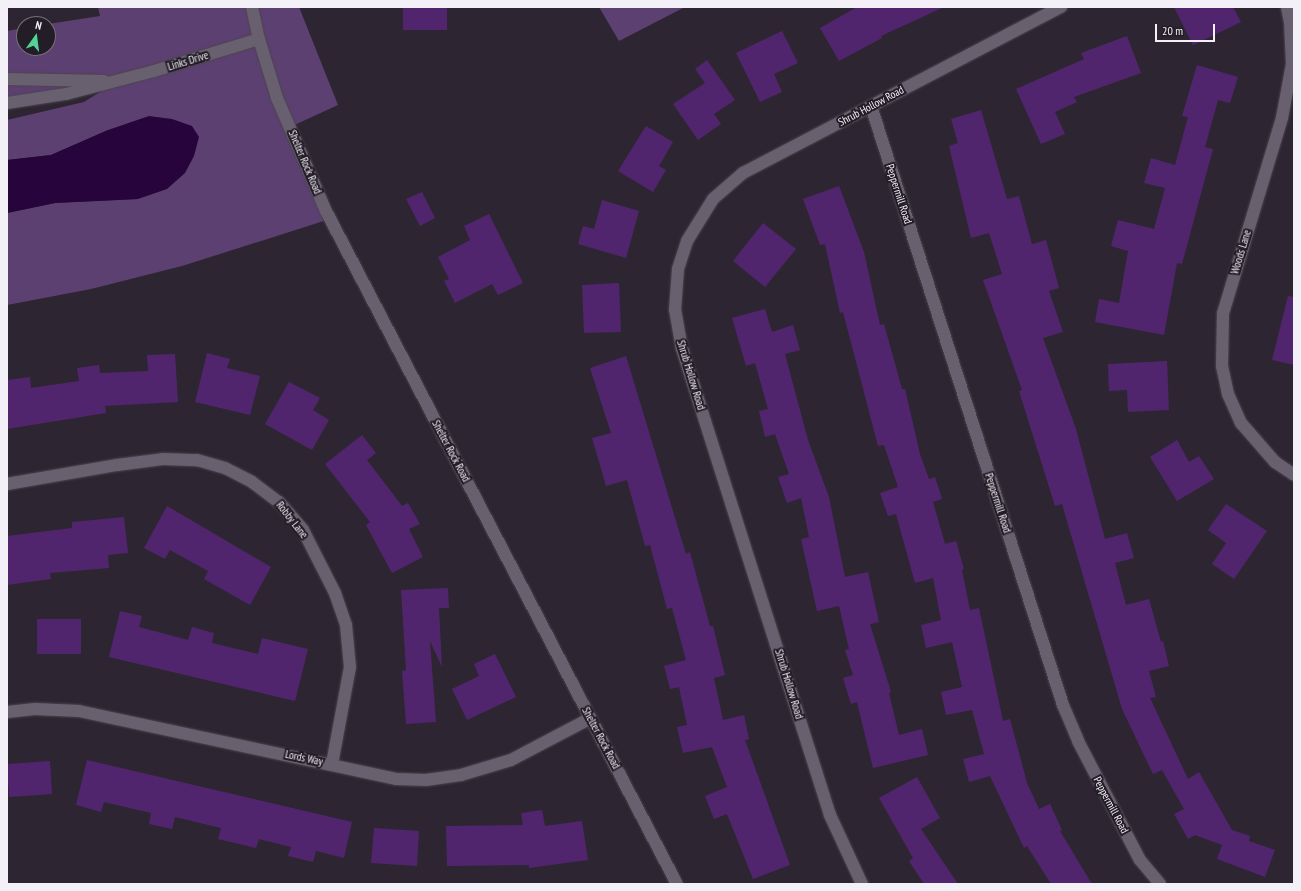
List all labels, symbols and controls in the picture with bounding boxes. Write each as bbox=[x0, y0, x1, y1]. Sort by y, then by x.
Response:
north arrow bbox=[16, 16, 56, 56]
scale bar bbox=[1157, 16, 1217, 42]
text: N bbox=[34, 18, 43, 33]
text: 20 m bbox=[1162, 23, 1183, 38]
street label: Links Drive bbox=[166, 49, 210, 73]
street label: Shrub Hollow Road bbox=[836, 83, 906, 129]
street label: Shelter Rock Road bbox=[286, 128, 324, 196]
street label: Peppermill Road bbox=[883, 162, 915, 226]
street label: Woods Lane bbox=[1228, 228, 1254, 276]
street label: Shrub Hollow Road bbox=[674, 338, 708, 412]
street label: Shelter Rock Road bbox=[429, 418, 473, 484]
street label: Peppermill Road bbox=[982, 471, 1014, 535]
street label: Robby Lane bbox=[273, 499, 311, 541]
street label: Shrub Hollow Road bbox=[772, 647, 806, 721]
street label: Shelter Rock Road bbox=[579, 705, 623, 771]
street label: Lords Way bbox=[284, 748, 324, 768]
street label: Peppermill Road bbox=[1091, 774, 1131, 836]

